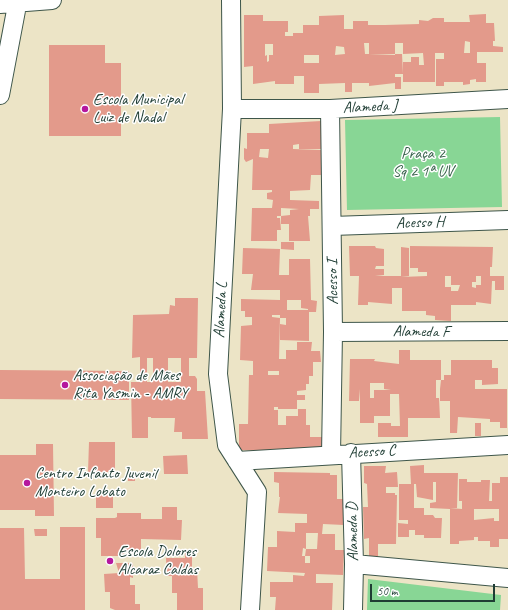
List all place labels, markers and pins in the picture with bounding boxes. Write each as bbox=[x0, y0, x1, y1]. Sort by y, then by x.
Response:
place label: Escola Municipal Luiz de Nadal bbox=[93, 90, 183, 128]
marker: Escola Municipal Luiz de Nadal bbox=[80, 104, 90, 114]
place label: Associação de Mães Rita Yasmin - AMRY bbox=[73, 366, 187, 404]
marker: Associação de Mães Rita Yasmin - AMRY bbox=[60, 380, 70, 390]
place label: Centro Infanto Juvenil Monteiro Lobato bbox=[35, 464, 157, 502]
marker: Centro Infanto Juvenil Monteiro Lobato bbox=[22, 478, 32, 488]
place label: Escola Dolores Alcaraz Caldas bbox=[118, 542, 198, 580]
marker: Escola Dolores Alcaraz Caldas bbox=[105, 556, 115, 566]

